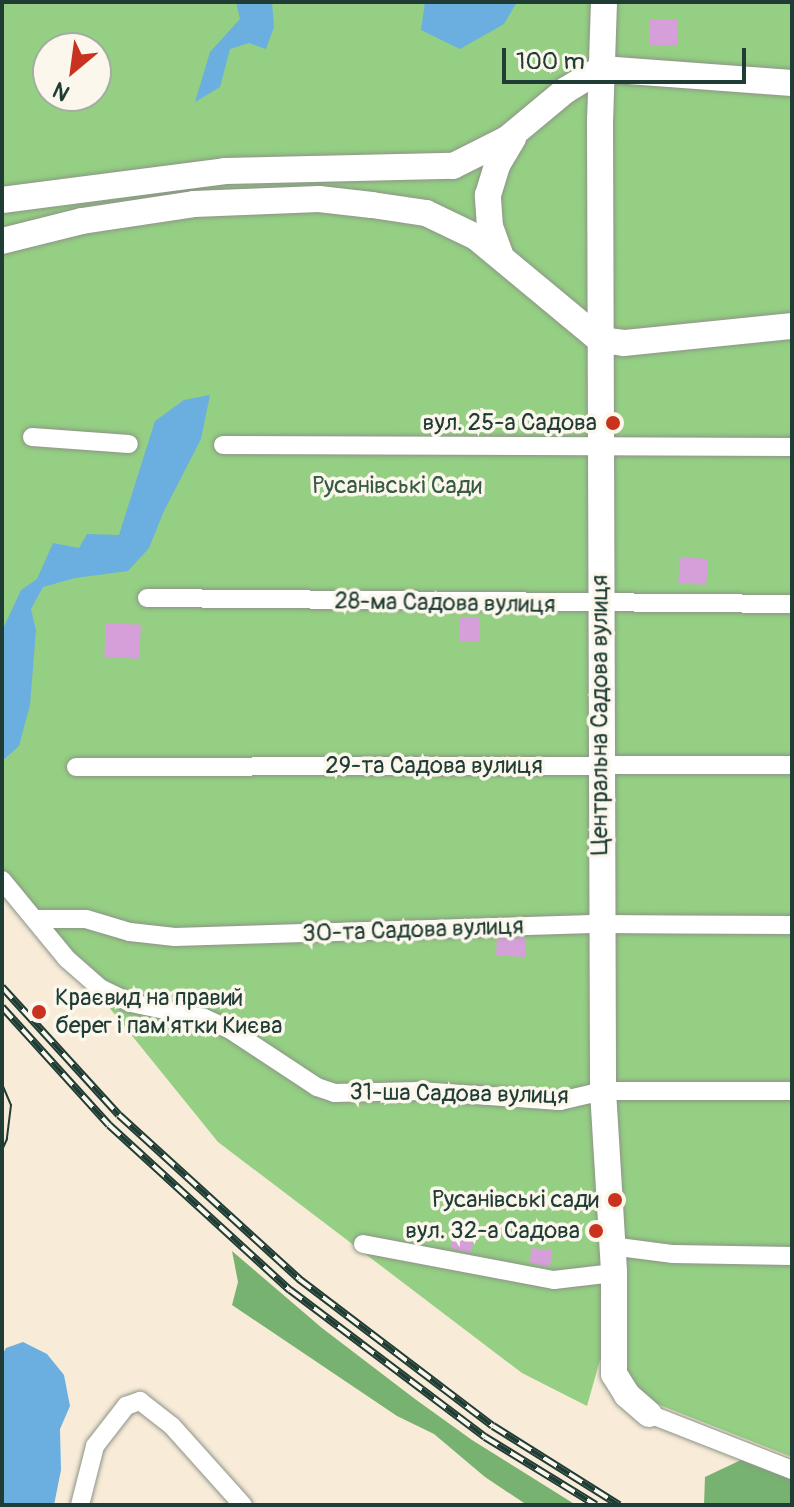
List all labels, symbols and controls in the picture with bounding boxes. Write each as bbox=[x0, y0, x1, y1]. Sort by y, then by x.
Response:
north arrow bbox=[32, 32, 112, 112]
scale bar bbox=[506, 32, 750, 82]
text: 100 m bbox=[516, 47, 585, 76]
text: N bbox=[48, 75, 75, 107]
place label: вул. 25-а Садова bbox=[423, 409, 597, 437]
marker: вул. 25-а Садова bbox=[604, 414, 622, 432]
park label: Русанівські Сади bbox=[312, 472, 482, 500]
street label: Центральна Садова вулиця bbox=[586, 575, 614, 855]
street label: 28-ма Садова вулиця bbox=[334, 587, 556, 619]
street label: 29-та Садова вулиця bbox=[325, 752, 543, 780]
street label: 30-та Садова вулиця bbox=[302, 912, 524, 948]
place label: Краєвид на правий берег і пам'ятки Києва bbox=[55, 984, 282, 1040]
marker: Краєвид на правий берег і пам'ятки Києва bbox=[30, 1003, 48, 1021]
street label: 31-ша Садова вулиця bbox=[349, 1078, 569, 1110]
place label: Русанівські сади bbox=[432, 1186, 599, 1214]
marker: Русанівські сади bbox=[606, 1191, 624, 1209]
place label: вул. 32-а Садова bbox=[405, 1217, 580, 1245]
marker: вул. 32-а Садова bbox=[587, 1222, 605, 1240]

